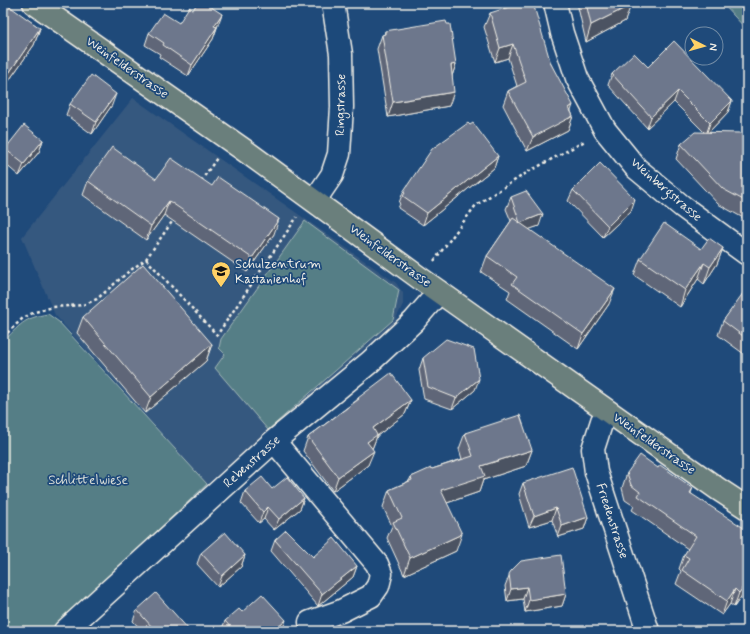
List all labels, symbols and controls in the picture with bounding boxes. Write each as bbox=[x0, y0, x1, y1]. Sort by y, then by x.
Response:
north arrow bbox=[684, 26, 724, 66]
street label: Weinfelderstrasse bbox=[82, 33, 172, 103]
text: N bbox=[706, 43, 720, 51]
street label: Ringstrasse bbox=[332, 74, 351, 136]
street label: Weinbergstrasse bbox=[625, 154, 705, 227]
street label: Weinfelderstrasse bbox=[346, 221, 434, 291]
place label: Schulzentrum Kastanienhof bbox=[235, 256, 321, 288]
school or university icon: Schulzentrum Kastanienhof bbox=[210, 260, 232, 288]
street label: Weinfelderstrasse bbox=[609, 409, 699, 479]
street label: Rebenstrasse bbox=[220, 432, 284, 492]
park label: Schlittelwiese bbox=[48, 472, 128, 489]
street label: Friedenstrasse bbox=[592, 481, 632, 561]

